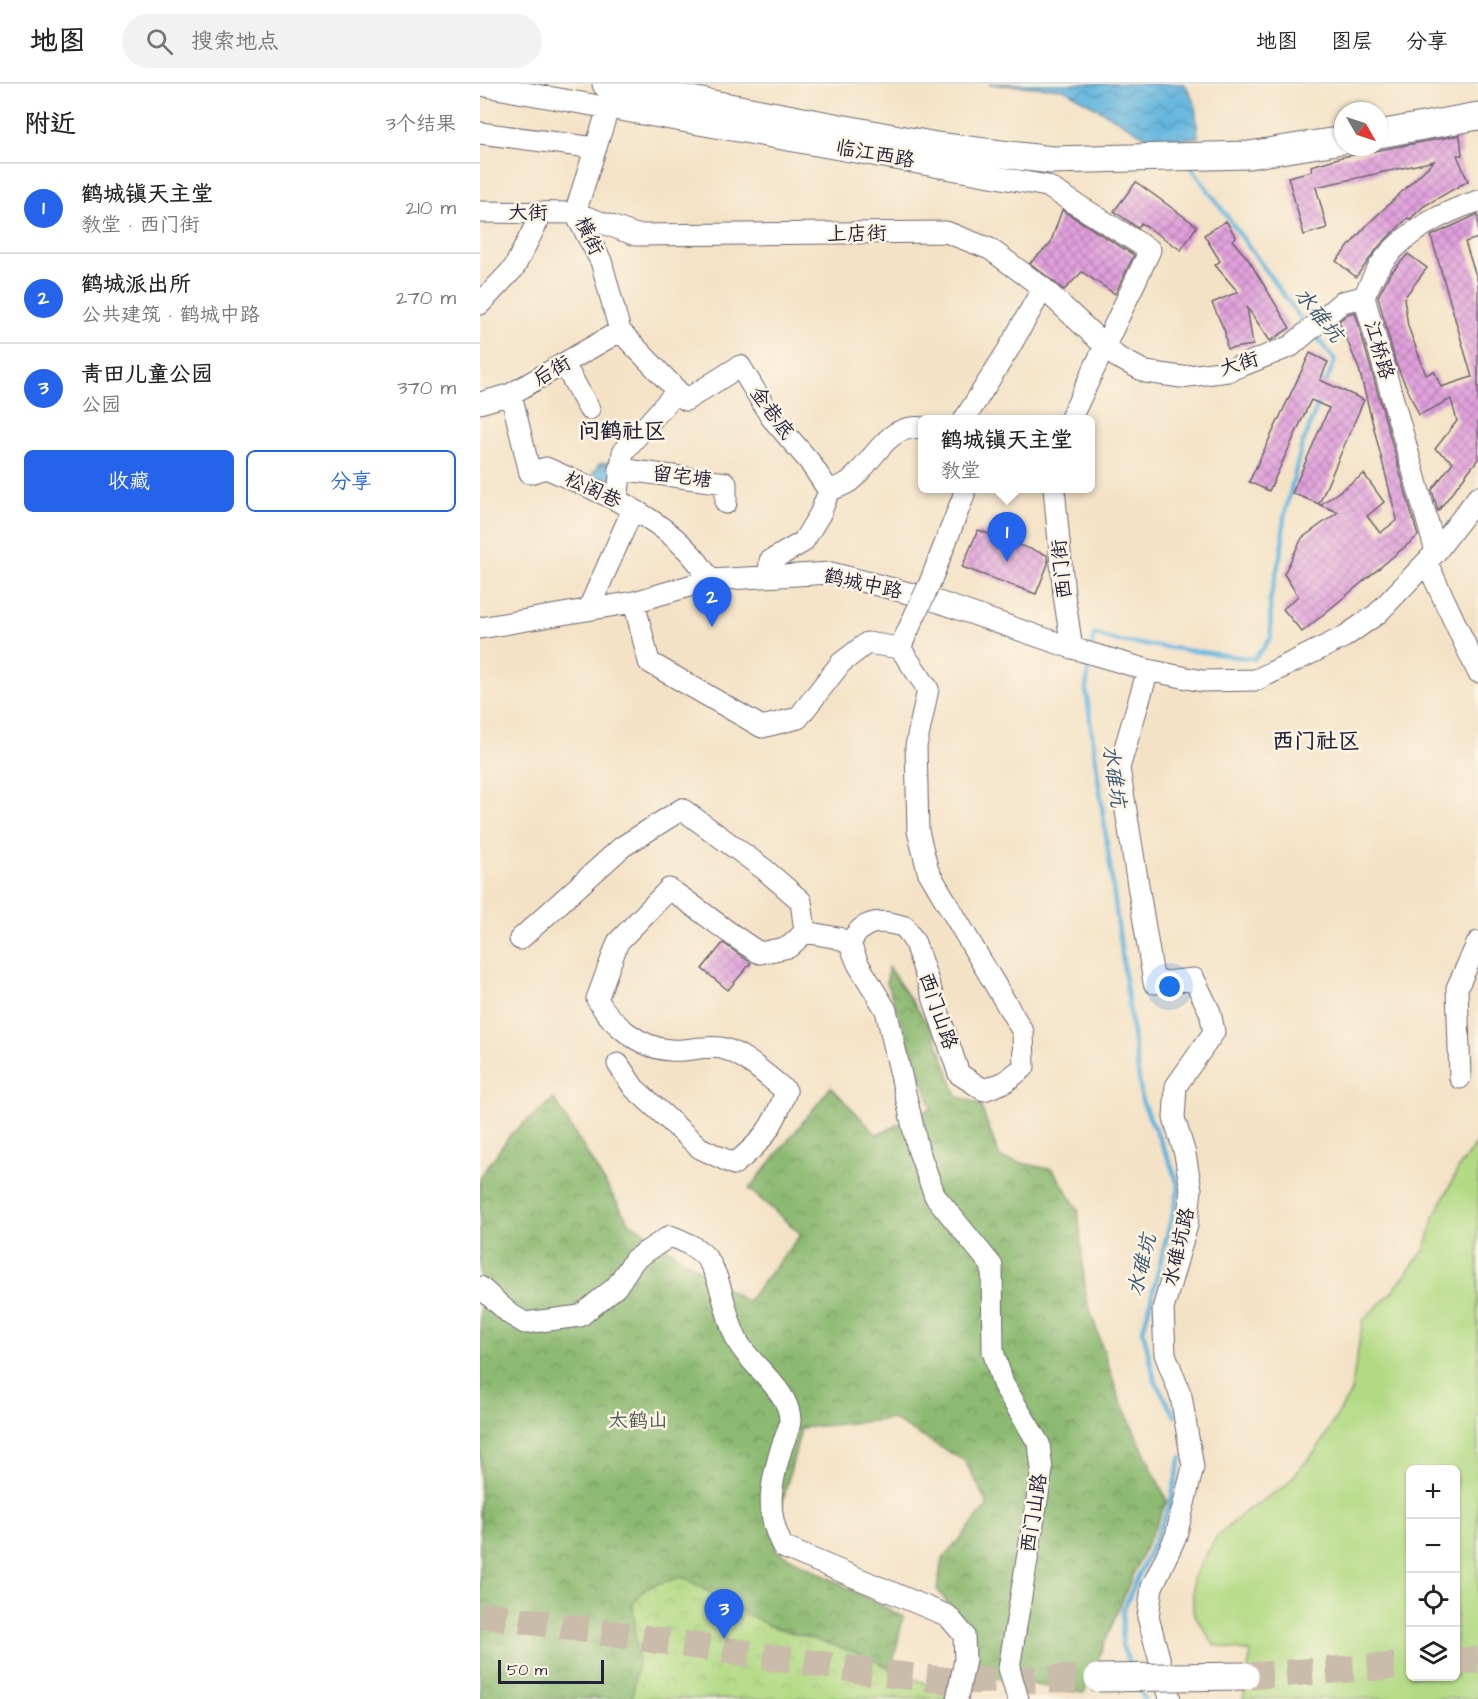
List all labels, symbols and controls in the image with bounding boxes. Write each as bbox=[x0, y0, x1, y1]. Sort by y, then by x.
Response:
search box bbox=[122, 14, 542, 68]
text: 地图 bbox=[30, 22, 86, 61]
icon: search bbox=[143, 25, 176, 58]
text: 搜索地点 bbox=[191, 26, 279, 57]
text: 地图 bbox=[1256, 27, 1298, 56]
text: 图层 bbox=[1331, 27, 1373, 56]
text: 分享 bbox=[1406, 27, 1448, 56]
north arrow bbox=[1334, 102, 1388, 156]
text: 附近 bbox=[24, 106, 76, 142]
text: 3个结果 bbox=[386, 110, 456, 138]
street label: 临江西路 bbox=[833, 133, 918, 175]
text: 鹤城镇天主堂 bbox=[81, 179, 213, 210]
text: 1 bbox=[42, 194, 45, 222]
text: 210 m bbox=[406, 194, 456, 222]
street label: 大街 bbox=[508, 199, 548, 227]
text: 教堂 · 西门街 bbox=[81, 211, 200, 239]
street label: 横街 bbox=[568, 212, 610, 260]
street label: 上店街 bbox=[827, 219, 887, 249]
text: 鹤城派出所 bbox=[81, 269, 191, 300]
water label: 水碓坑 bbox=[1288, 281, 1351, 350]
text: 2 bbox=[38, 284, 49, 312]
text: 270 m bbox=[396, 284, 456, 312]
text: 公共建筑 · 鹤城中路 bbox=[81, 301, 260, 329]
street label: 江桥路 bbox=[1357, 317, 1401, 384]
street label: 大街 bbox=[1216, 345, 1262, 383]
street label: 后街 bbox=[528, 349, 576, 393]
text: 青田儿童公园 bbox=[81, 359, 213, 390]
text: 3 bbox=[38, 374, 49, 402]
text: 370 m bbox=[397, 374, 456, 402]
street label: 金巷底 bbox=[743, 381, 801, 445]
text: 公园 bbox=[81, 391, 121, 419]
popup bbox=[918, 415, 1095, 493]
district label: 问鹤社区 bbox=[578, 416, 666, 447]
text: 鹤城镇天主堂 bbox=[940, 425, 1073, 456]
button: 收藏 bbox=[24, 450, 234, 512]
button: 分享 bbox=[246, 450, 456, 512]
text: 教堂 bbox=[940, 457, 980, 485]
street label: 留宅塘 bbox=[651, 459, 713, 495]
street label: 松阁巷 bbox=[560, 465, 627, 516]
pin: 1 bbox=[988, 512, 1026, 562]
street label: 西门街 bbox=[1045, 538, 1079, 600]
street label: 鹤城中路 bbox=[821, 562, 906, 606]
pin: 2 bbox=[692, 578, 732, 627]
district label: 西门社区 bbox=[1272, 726, 1360, 757]
water label: 水碓坑 bbox=[1095, 743, 1133, 811]
street label: 西门山路 bbox=[912, 969, 965, 1054]
your location bbox=[1155, 972, 1184, 1001]
street label: 水碓坑路 bbox=[1156, 1204, 1202, 1289]
water label: 水碓坑 bbox=[1120, 1229, 1164, 1299]
park label: 太鹤山 bbox=[608, 1407, 668, 1435]
map controls bbox=[1406, 1465, 1460, 1681]
button: + bbox=[1406, 1465, 1460, 1519]
street label: 西门山路 bbox=[1014, 1470, 1054, 1555]
button: − bbox=[1406, 1519, 1460, 1573]
button: locate bbox=[1406, 1573, 1460, 1627]
pin: 3 bbox=[704, 1590, 744, 1639]
button: layers bbox=[1406, 1627, 1460, 1681]
scale bar bbox=[498, 1657, 604, 1684]
text: 50 m bbox=[507, 1659, 547, 1681]

